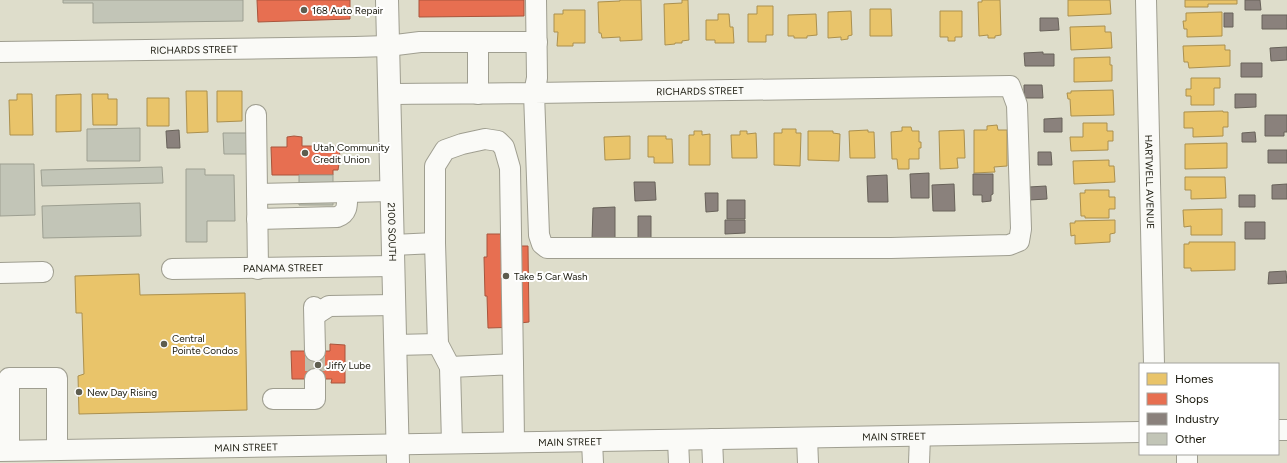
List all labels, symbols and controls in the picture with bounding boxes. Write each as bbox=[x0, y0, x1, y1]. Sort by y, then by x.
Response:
place label: 168 Auto Repair bbox=[312, 4, 384, 17]
marker: 168 Auto Repair bbox=[299, 5, 309, 15]
street label: RICHARDS STREET bbox=[150, 43, 238, 57]
street label: RICHARDS STREET bbox=[656, 84, 744, 98]
street label: HARTWELL AVENUE bbox=[1142, 135, 1157, 229]
place label: Utah Community Credit Union bbox=[313, 141, 390, 166]
marker: Utah Community Credit Union bbox=[300, 148, 310, 158]
street label: 2100 SOUTH bbox=[385, 202, 399, 262]
street label: PANAMA STREET bbox=[243, 261, 324, 275]
place label: Take 5 Car Wash bbox=[514, 270, 588, 283]
marker: Take 5 Car Wash bbox=[501, 271, 511, 281]
place label: Central Pointe Condos bbox=[172, 332, 238, 357]
marker: Central Pointe Condos bbox=[159, 339, 169, 349]
place label: Jiffy Lube bbox=[326, 359, 371, 372]
marker: Jiffy Lube bbox=[313, 360, 323, 370]
legend bbox=[1139, 363, 1279, 455]
text: Homes bbox=[1175, 372, 1214, 386]
place label: New Day Rising bbox=[87, 386, 157, 399]
marker: New Day Rising bbox=[74, 387, 84, 397]
text: Shops bbox=[1175, 392, 1209, 406]
text: Industry bbox=[1175, 412, 1220, 426]
street label: MAIN STREET bbox=[862, 430, 926, 444]
text: Other bbox=[1175, 432, 1206, 446]
street label: MAIN STREET bbox=[538, 435, 602, 449]
street label: MAIN STREET bbox=[214, 440, 278, 454]

